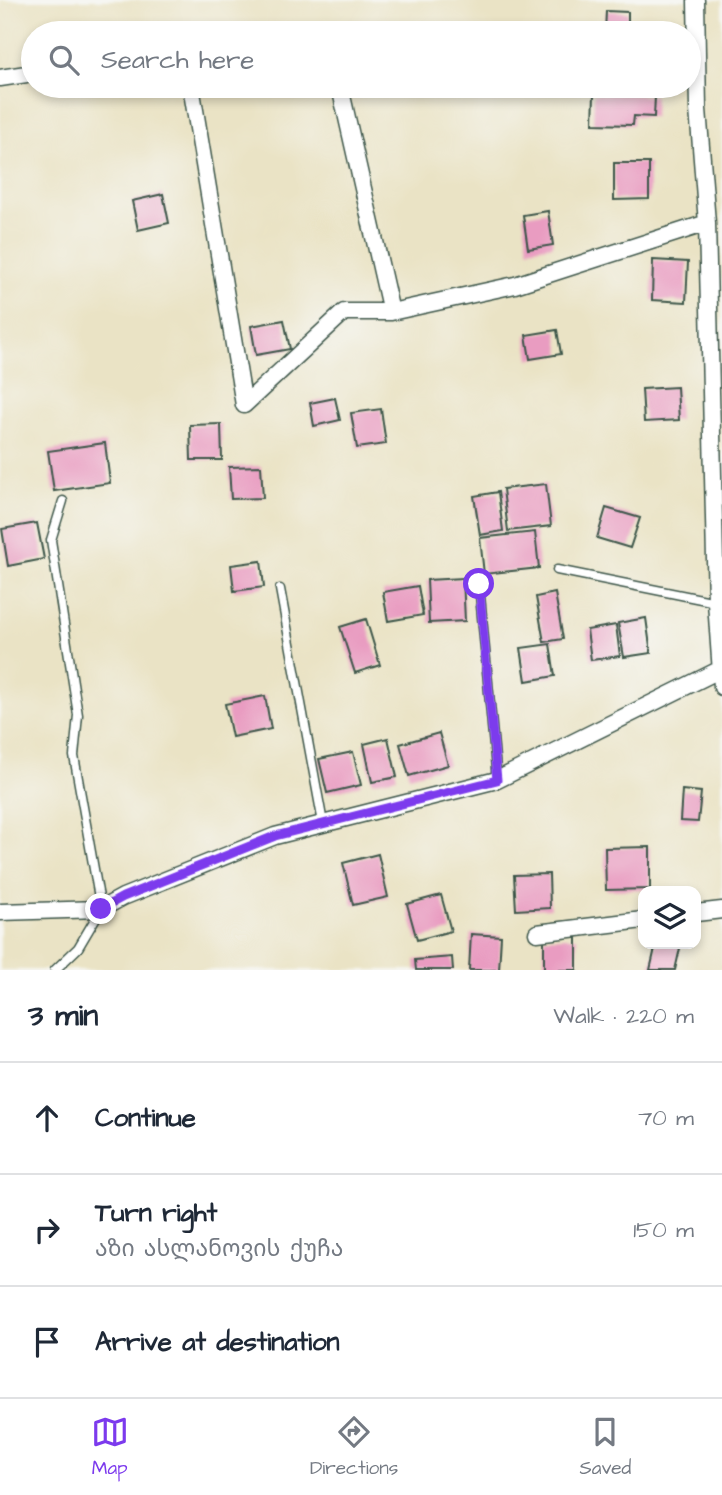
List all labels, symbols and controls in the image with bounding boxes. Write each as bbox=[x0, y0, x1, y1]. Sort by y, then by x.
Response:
search box bbox=[21, 21, 701, 98]
icon: search bbox=[45, 41, 83, 79]
text: Search here bbox=[101, 42, 254, 78]
route start bbox=[463, 568, 494, 599]
map controls bbox=[638, 886, 701, 949]
button: layers bbox=[638, 886, 701, 949]
route end bbox=[85, 893, 116, 924]
text: 3 min bbox=[28, 995, 98, 1037]
text: Walk · 220 m bbox=[553, 1000, 694, 1032]
icon: ahead bbox=[28, 1099, 66, 1137]
text: Continue bbox=[95, 1100, 196, 1136]
text: 70 m bbox=[638, 1102, 694, 1134]
text: Turn right bbox=[95, 1195, 217, 1231]
icon: right bbox=[28, 1211, 66, 1249]
text: 150 m bbox=[633, 1214, 694, 1246]
text: აზი ასლანოვის ქუჩა bbox=[95, 1233, 343, 1265]
icon: arrive bbox=[28, 1323, 66, 1361]
text: Arrive at destination bbox=[95, 1324, 340, 1360]
tab: Map bbox=[91, 1413, 129, 1482]
tab: Directions bbox=[310, 1413, 398, 1482]
tab: Saved bbox=[580, 1413, 631, 1482]

